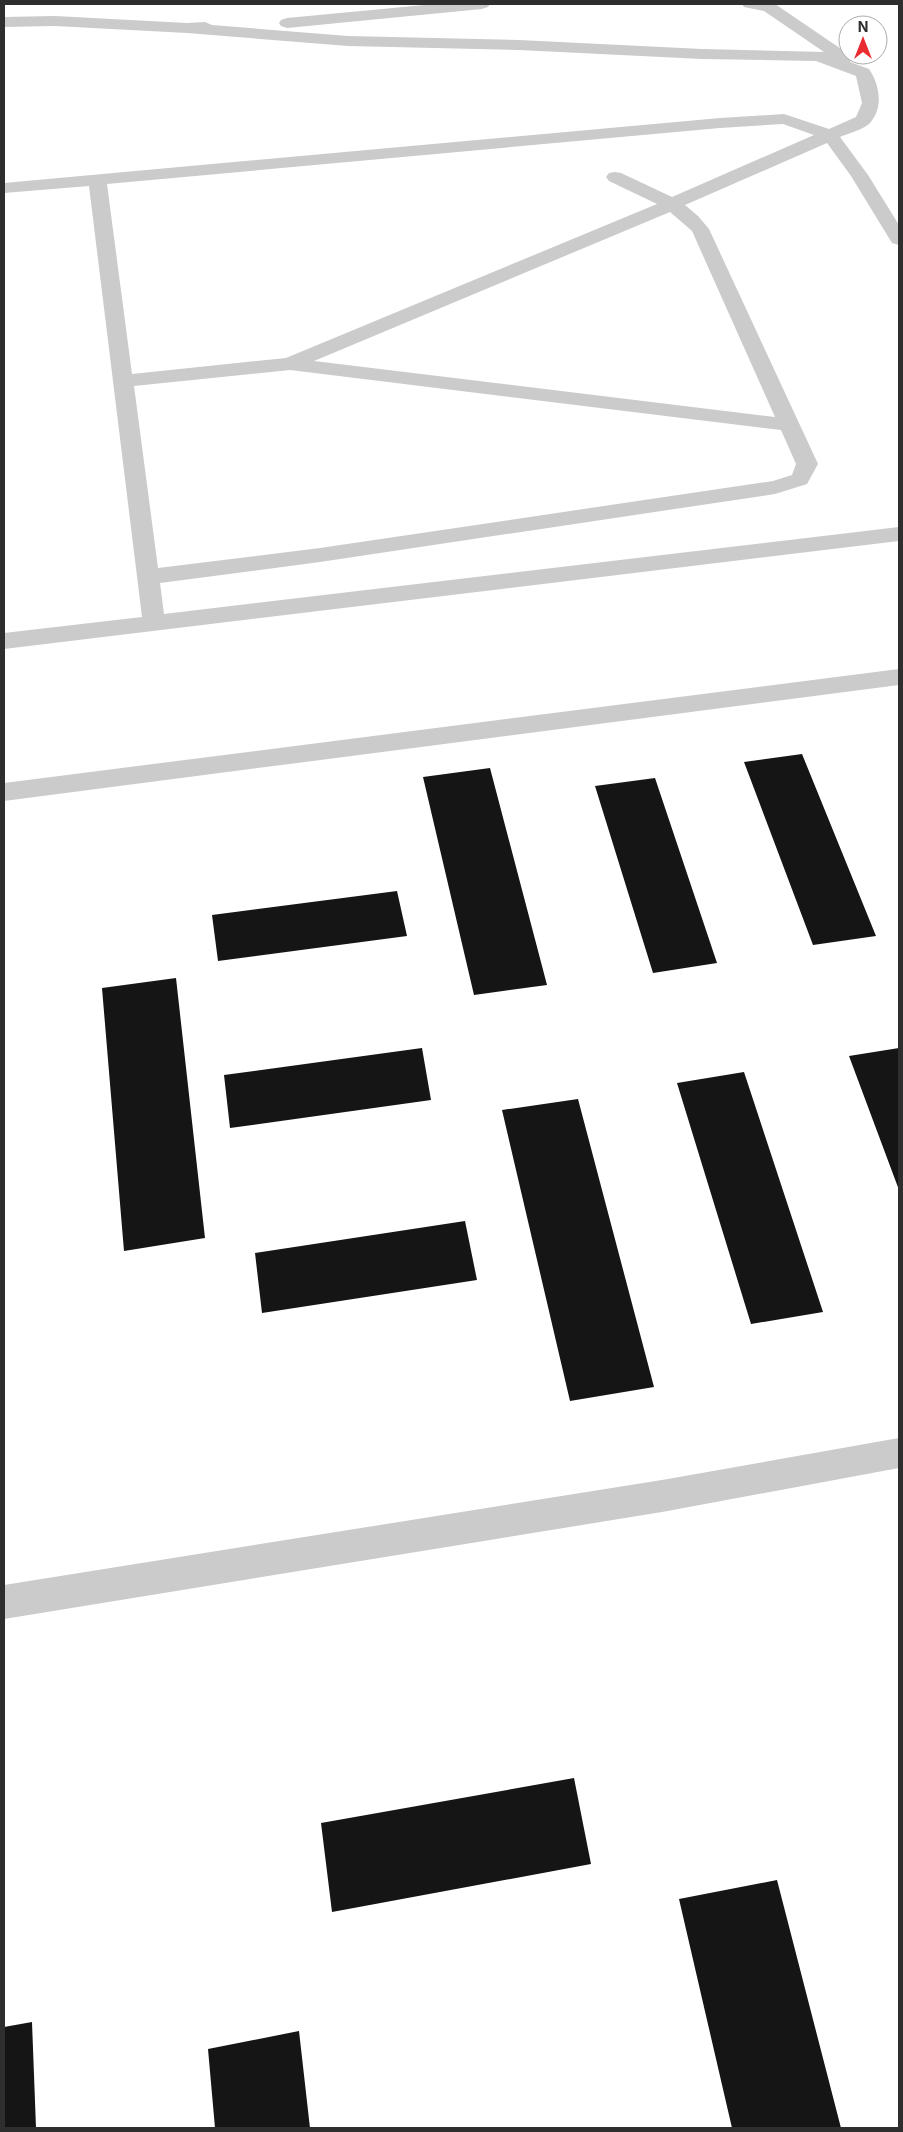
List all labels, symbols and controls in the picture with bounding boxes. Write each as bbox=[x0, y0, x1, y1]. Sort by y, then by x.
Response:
north arrow bbox=[838, 15, 888, 65]
text: N bbox=[858, 18, 868, 35]

